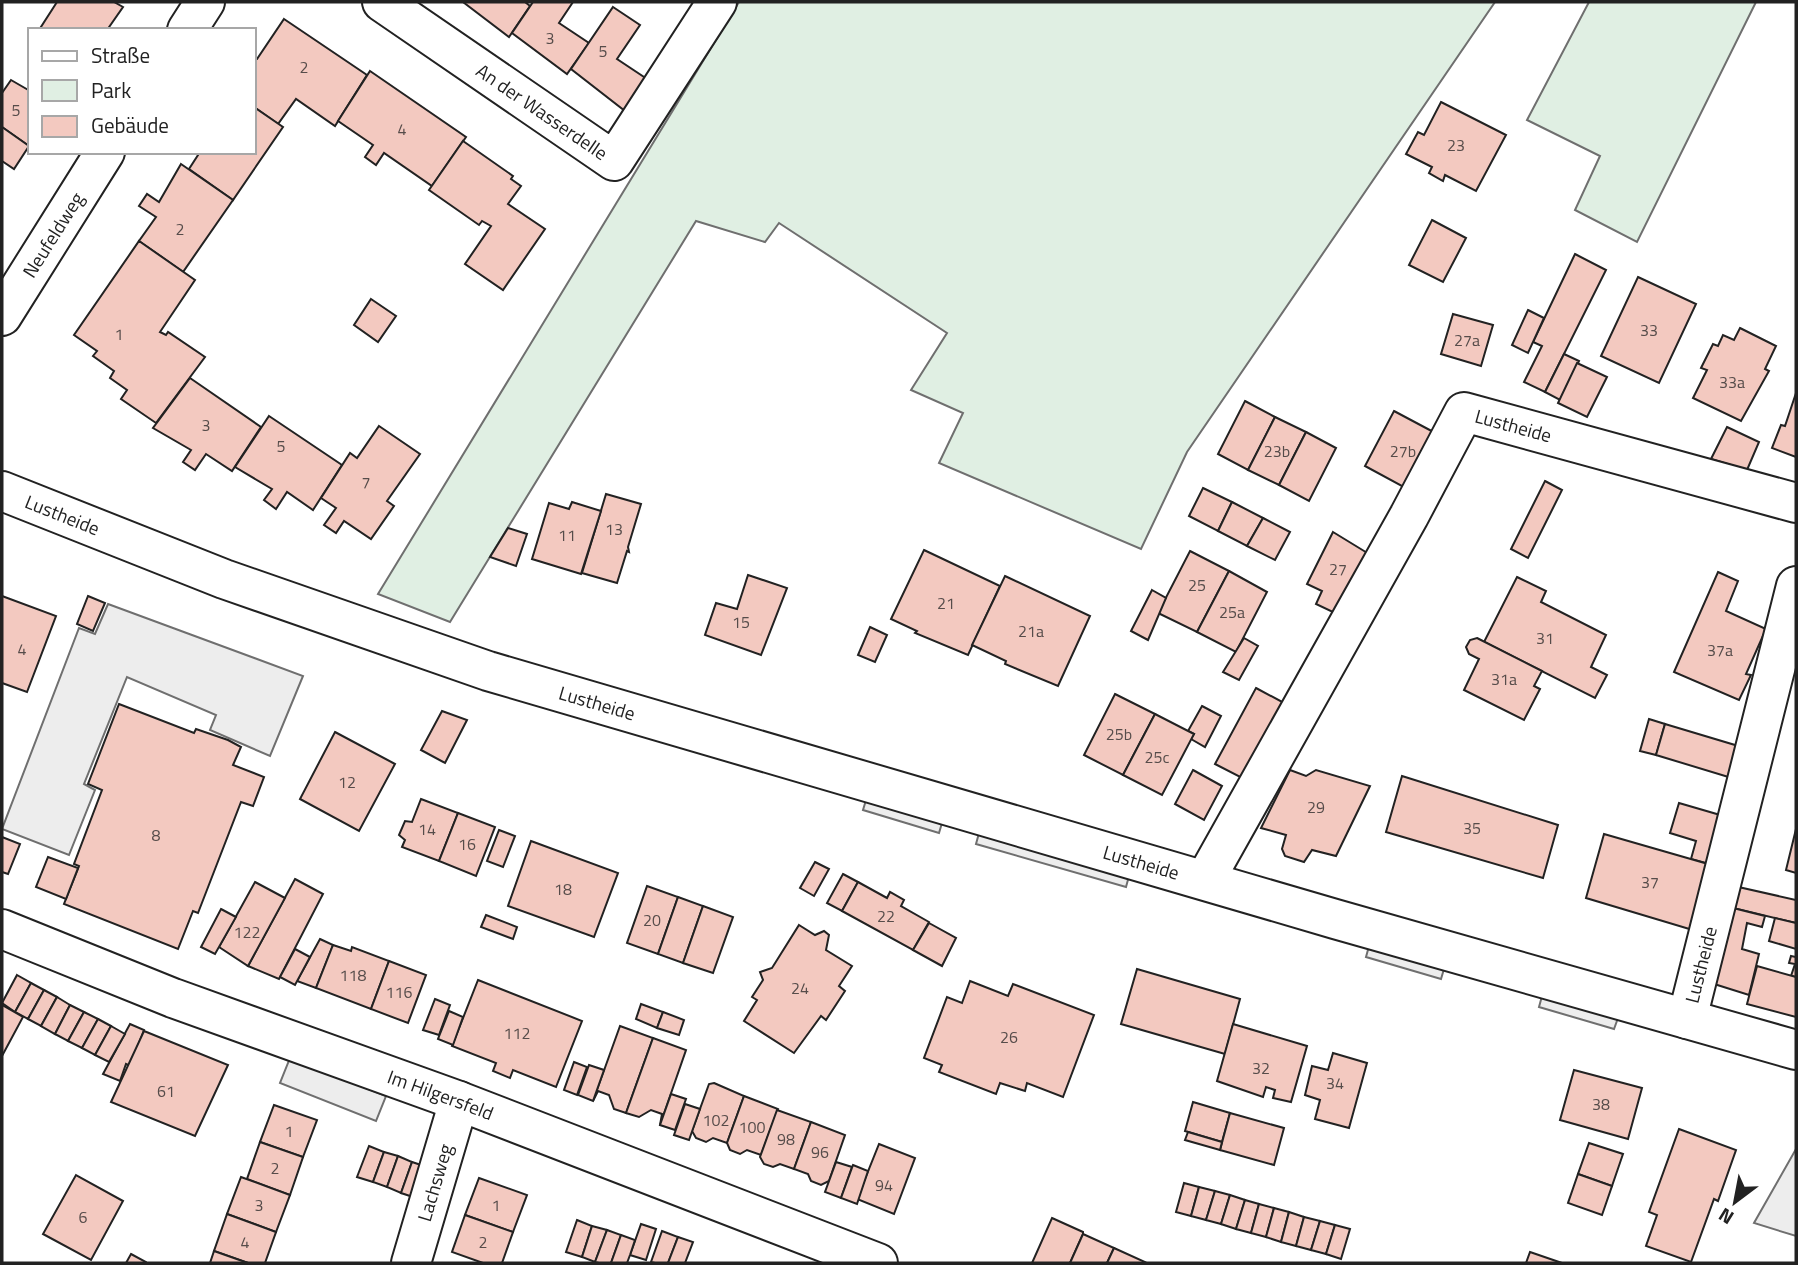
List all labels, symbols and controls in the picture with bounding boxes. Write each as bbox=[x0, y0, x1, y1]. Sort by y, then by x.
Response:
house number: 3 bbox=[546, 26, 554, 50]
legend bbox=[28, 28, 256, 154]
text: Straße bbox=[91, 39, 150, 71]
house number: 5 bbox=[599, 39, 608, 63]
house number: 2 bbox=[300, 55, 308, 79]
street label: An der Wasserdelle bbox=[471, 56, 614, 167]
text: Park bbox=[91, 74, 131, 106]
house number: 5 bbox=[12, 98, 21, 122]
text: Gebäude bbox=[91, 109, 169, 141]
house number: 4 bbox=[398, 117, 407, 141]
house number: 23 bbox=[1447, 133, 1465, 157]
street label: Neufeldweg bbox=[15, 186, 91, 283]
house number: 2 bbox=[176, 217, 184, 241]
house number: 33 bbox=[1640, 318, 1658, 342]
house number: 1 bbox=[115, 322, 123, 346]
house number: 27a bbox=[1454, 328, 1480, 352]
house number: 33a bbox=[1719, 370, 1745, 394]
street label: Lustheide bbox=[1472, 401, 1555, 449]
house number: 3 bbox=[202, 413, 210, 437]
house number: 5 bbox=[277, 434, 286, 458]
house number: 23b bbox=[1264, 439, 1290, 463]
house number: 27b bbox=[1390, 439, 1416, 463]
house number: 7 bbox=[362, 470, 370, 494]
street label: Lustheide bbox=[21, 487, 104, 542]
house number: 13 bbox=[605, 517, 623, 541]
house number: 11 bbox=[558, 523, 576, 547]
house number: 27 bbox=[1329, 557, 1347, 581]
house number: 25 bbox=[1188, 573, 1206, 597]
house number: 21 bbox=[937, 591, 955, 615]
house number: 25a bbox=[1219, 600, 1245, 624]
house number: 15 bbox=[732, 610, 750, 634]
house number: 21a bbox=[1018, 619, 1044, 643]
house number: 31 bbox=[1536, 626, 1554, 650]
house number: 4 bbox=[18, 637, 27, 661]
house number: 37a bbox=[1707, 638, 1733, 662]
house number: 31a bbox=[1491, 667, 1517, 691]
street label: Lustheide bbox=[556, 678, 639, 727]
house number: 25b bbox=[1106, 722, 1132, 746]
house number: 25c bbox=[1145, 745, 1169, 769]
house number: 12 bbox=[338, 770, 356, 794]
house number: 29 bbox=[1307, 795, 1325, 819]
house number: 35 bbox=[1463, 816, 1481, 840]
house number: 14 bbox=[418, 817, 436, 841]
house number: 8 bbox=[152, 823, 161, 847]
house number: 16 bbox=[458, 832, 476, 856]
street label: Lustheide bbox=[1100, 837, 1183, 887]
house number: 37 bbox=[1641, 870, 1659, 894]
house number: 18 bbox=[554, 877, 572, 901]
house number: 22 bbox=[877, 904, 895, 928]
house number: 20 bbox=[643, 908, 661, 932]
house number: 122 bbox=[234, 920, 260, 944]
street label: Lustheide bbox=[1677, 923, 1724, 1006]
house number: 118 bbox=[340, 963, 366, 987]
house number: 24 bbox=[791, 976, 809, 1000]
house number: 116 bbox=[386, 980, 412, 1004]
house number: 112 bbox=[504, 1021, 530, 1045]
house number: 26 bbox=[1000, 1025, 1018, 1049]
house number: 32 bbox=[1252, 1056, 1270, 1080]
street label: Im Hilgersfeld bbox=[384, 1061, 498, 1127]
house number: 34 bbox=[1326, 1071, 1344, 1095]
house number: 61 bbox=[157, 1079, 175, 1103]
house number: 38 bbox=[1592, 1092, 1610, 1116]
house number: 102 bbox=[703, 1108, 729, 1132]
house number: 100 bbox=[739, 1115, 765, 1139]
house number: 1 bbox=[285, 1119, 293, 1143]
house number: 98 bbox=[777, 1127, 795, 1151]
street label: Lachsweg bbox=[409, 1140, 460, 1225]
house number: 96 bbox=[811, 1140, 829, 1164]
house number: 2 bbox=[271, 1156, 279, 1180]
north arrow bbox=[1700, 1167, 1770, 1237]
house number: 94 bbox=[875, 1173, 893, 1197]
house number: 3 bbox=[255, 1193, 263, 1217]
house number: 1 bbox=[492, 1193, 500, 1217]
text: N bbox=[1712, 1201, 1739, 1233]
house number: 6 bbox=[79, 1205, 88, 1229]
house number: 4 bbox=[241, 1230, 250, 1254]
house number: 2 bbox=[479, 1230, 487, 1254]

